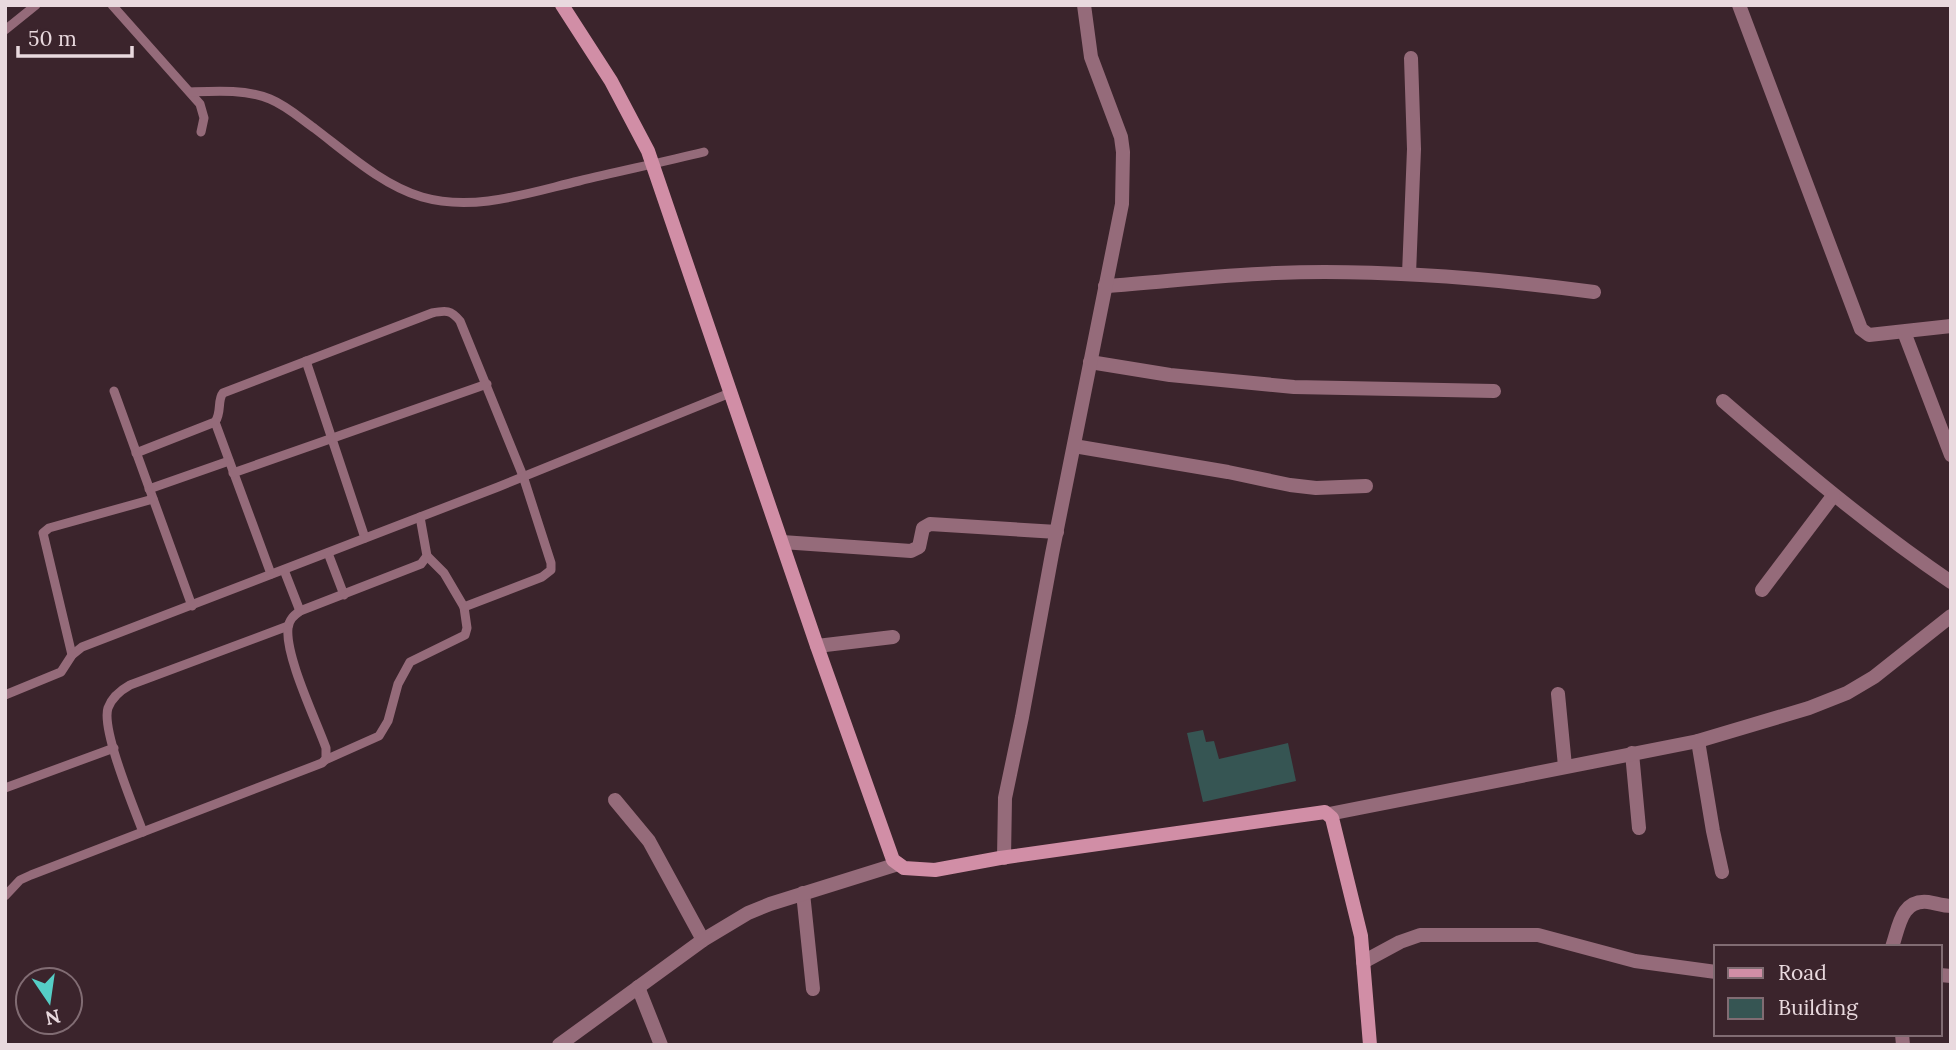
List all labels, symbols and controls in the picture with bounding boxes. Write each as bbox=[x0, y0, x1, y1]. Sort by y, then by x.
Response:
scale bar bbox=[18, 14, 131, 58]
text: 50 m bbox=[28, 25, 77, 52]
legend bbox=[1714, 945, 1942, 1036]
text: Road bbox=[1778, 959, 1827, 986]
north arrow bbox=[14, 966, 84, 1036]
text: Building bbox=[1778, 994, 1858, 1021]
text: N bbox=[43, 1004, 63, 1031]

